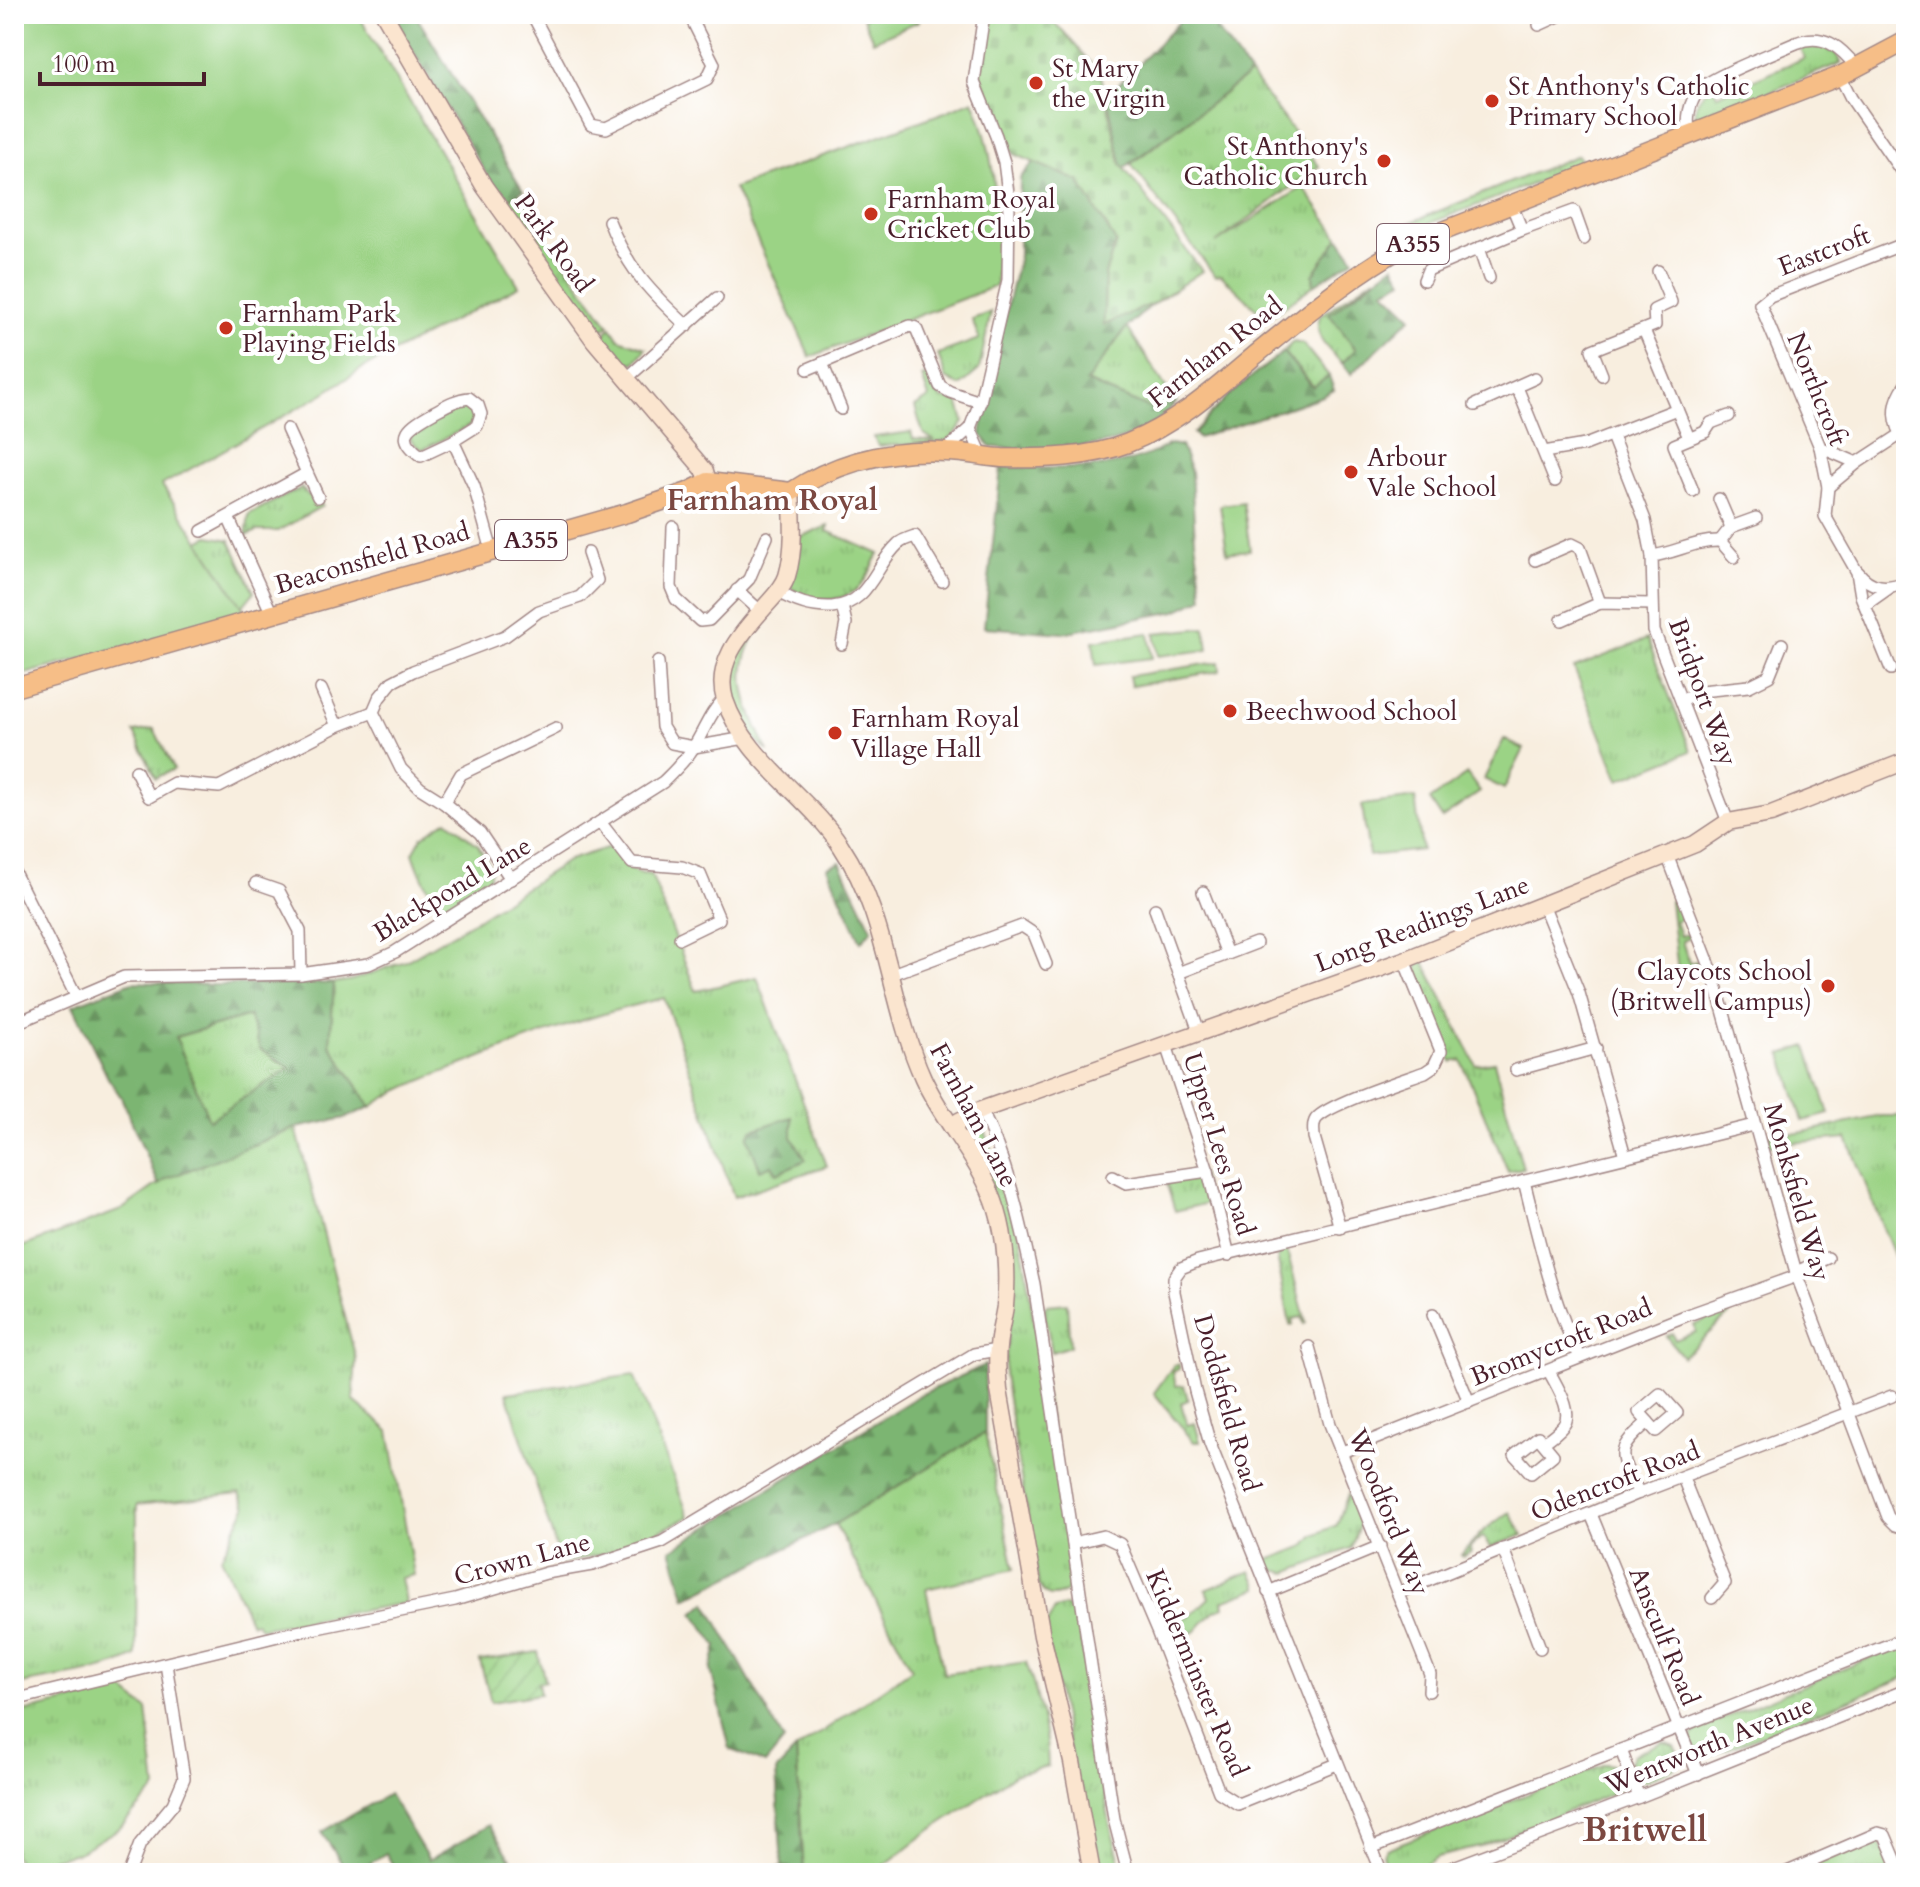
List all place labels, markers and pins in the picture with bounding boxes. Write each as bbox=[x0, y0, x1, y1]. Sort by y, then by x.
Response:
place label: St Mary the Virgin bbox=[1052, 51, 1166, 116]
place label: St Anthony's Catholic Primary School bbox=[1508, 69, 1750, 134]
marker: St Mary the Virgin bbox=[1027, 74, 1045, 92]
marker: St Anthony's Catholic Primary School bbox=[1483, 92, 1501, 110]
place label: St Anthony's Catholic Church bbox=[1184, 129, 1368, 194]
marker: St Anthony's Catholic Church bbox=[1375, 152, 1393, 170]
place label: Farnham Royal Cricket Club bbox=[887, 182, 1056, 247]
marker: Farnham Royal Cricket Club bbox=[862, 205, 880, 223]
place label: Farnham Park Playing Fields bbox=[242, 296, 397, 361]
marker: Farnham Park Playing Fields bbox=[217, 319, 235, 337]
place label: Arbour Vale School bbox=[1367, 440, 1497, 505]
marker: Arbour Vale School bbox=[1342, 463, 1360, 481]
place label: Beechwood School bbox=[1246, 694, 1457, 729]
place label: Farnham Royal Village Hall bbox=[851, 701, 1020, 766]
marker: Beechwood School bbox=[1221, 702, 1239, 720]
marker: Farnham Royal Village Hall bbox=[826, 724, 844, 742]
place label: Claycots School (Britwell Campus) bbox=[1610, 954, 1812, 1019]
marker: Claycots School (Britwell Campus) bbox=[1819, 977, 1837, 995]

